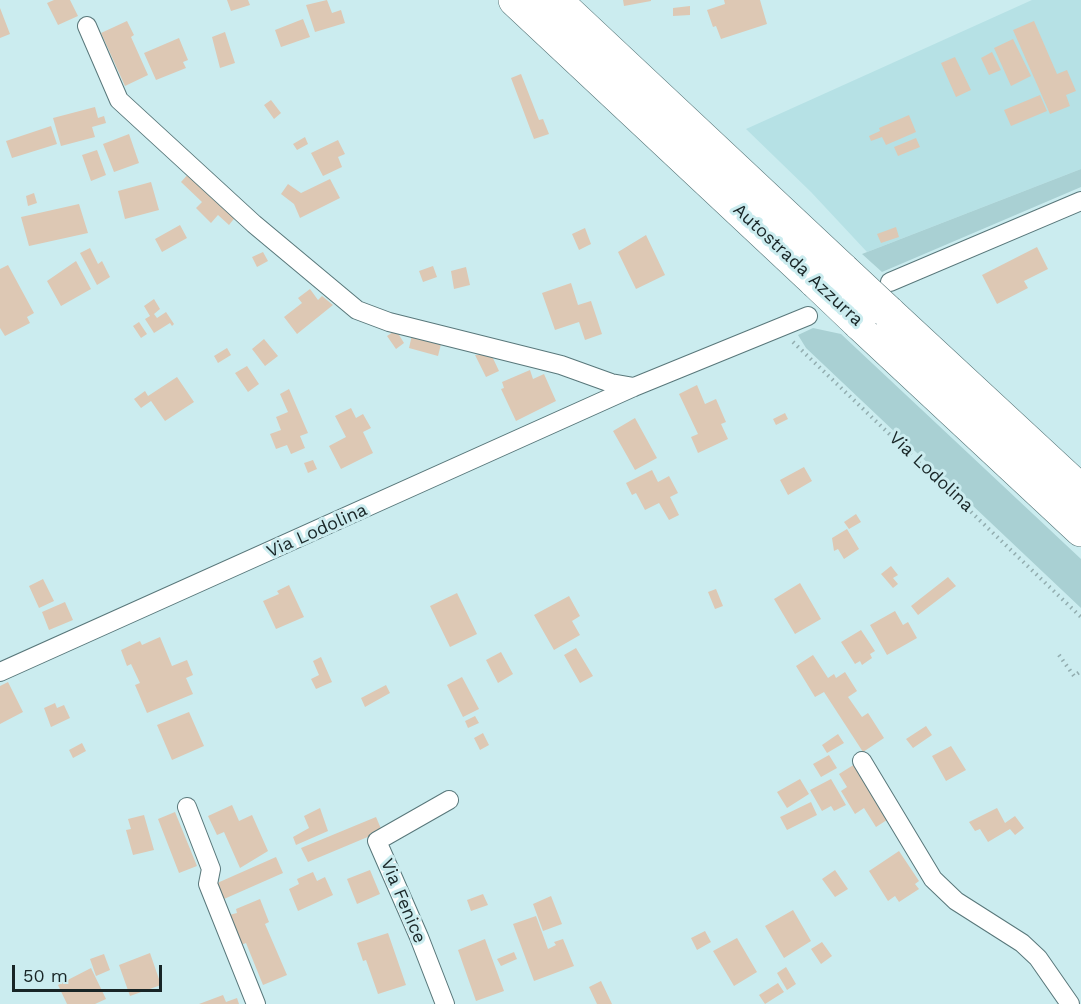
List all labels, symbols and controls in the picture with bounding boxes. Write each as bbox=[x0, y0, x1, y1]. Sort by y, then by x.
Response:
street label: Autostrada Azzurra bbox=[728, 199, 868, 331]
street label: Via Lodolina bbox=[884, 427, 978, 517]
street label: Via Lodolina bbox=[263, 499, 371, 563]
street label: Via Fenice bbox=[376, 856, 430, 946]
scale bar bbox=[15, 953, 165, 991]
text: 50 m bbox=[23, 965, 68, 986]

